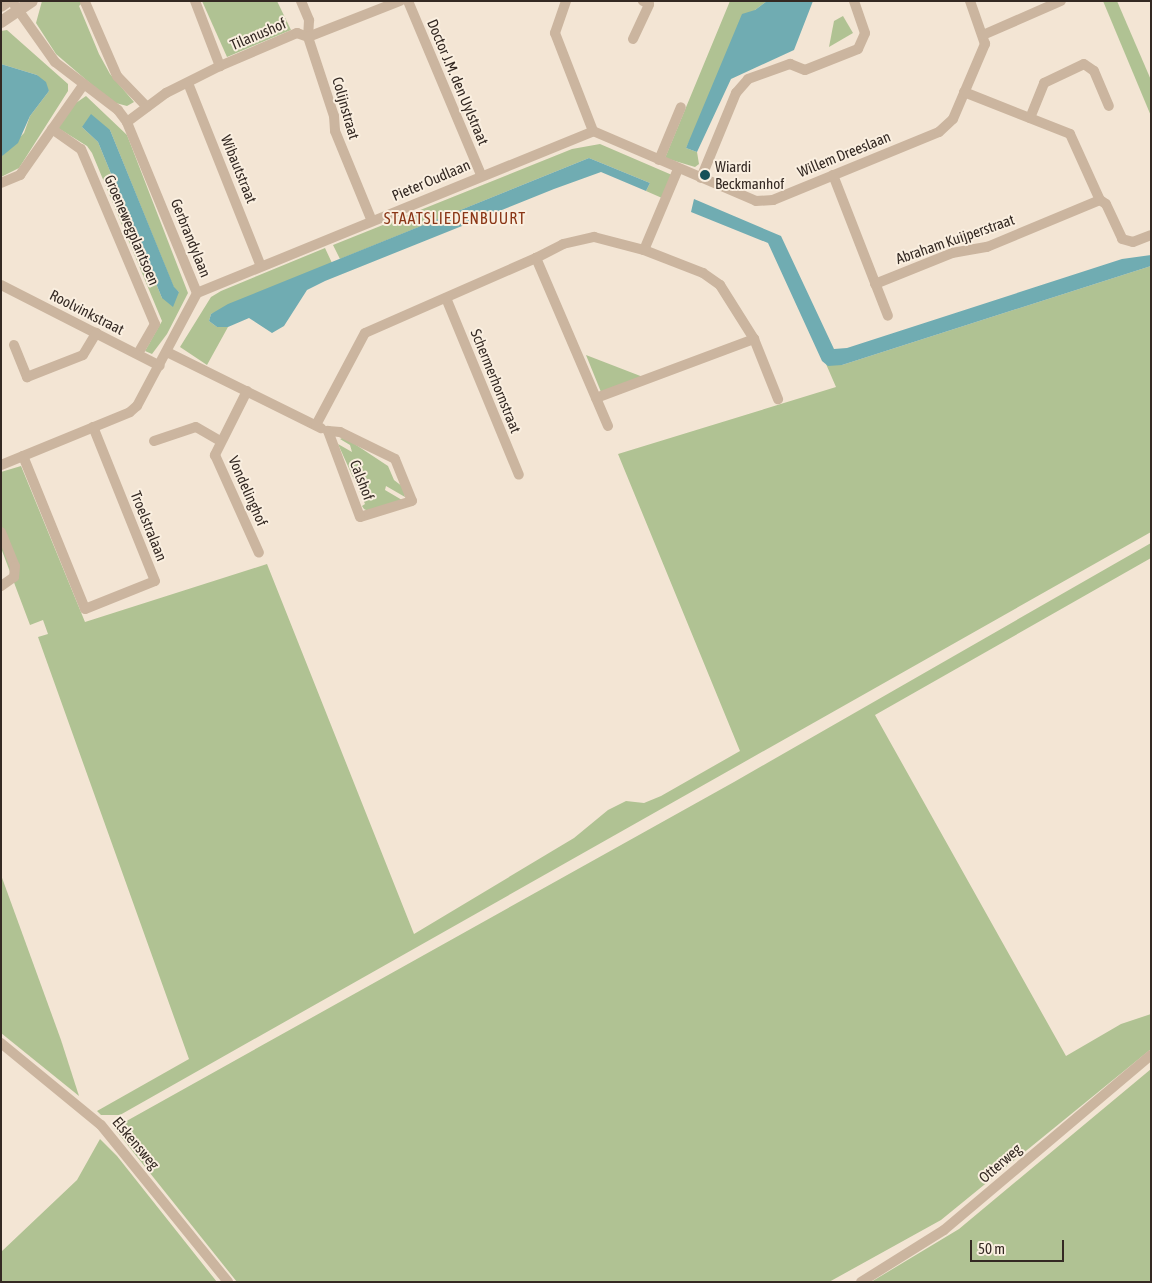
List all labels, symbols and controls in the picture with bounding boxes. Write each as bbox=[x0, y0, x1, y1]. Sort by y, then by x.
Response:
street label: Tilanushof bbox=[227, 14, 289, 54]
street label: Doctor J.M. den Uylstraat bbox=[423, 16, 493, 148]
street label: Colijnstraat bbox=[329, 75, 363, 141]
street label: Willem Dreeslaan bbox=[795, 127, 893, 181]
street label: Wibautstraat bbox=[217, 132, 261, 206]
street label: Pieter Oudlaan bbox=[389, 155, 473, 205]
place label: Wiardi Beckmanhof bbox=[715, 157, 785, 192]
marker: Wiardi Beckmanhof bbox=[699, 169, 711, 181]
street label: Groenewegplantsoen bbox=[101, 172, 163, 288]
street label: Gerbrandylaan bbox=[167, 196, 215, 280]
district label: STAATSLIEDENBUURT bbox=[382, 208, 528, 228]
street label: Abraham Kuijperstraat bbox=[893, 210, 1017, 268]
street label: Roolvinkstraat bbox=[47, 286, 127, 338]
street label: Schermerhornstraat bbox=[467, 326, 525, 436]
street label: Vondelinghof bbox=[225, 453, 271, 529]
street label: Calshof bbox=[346, 457, 378, 503]
street label: Troelstralaan bbox=[127, 488, 171, 564]
street label: Elskensweg bbox=[109, 1113, 163, 1173]
street label: Otterweg bbox=[975, 1140, 1025, 1186]
scale bar bbox=[972, 1230, 1066, 1262]
text: 50 m bbox=[978, 1240, 1005, 1257]

